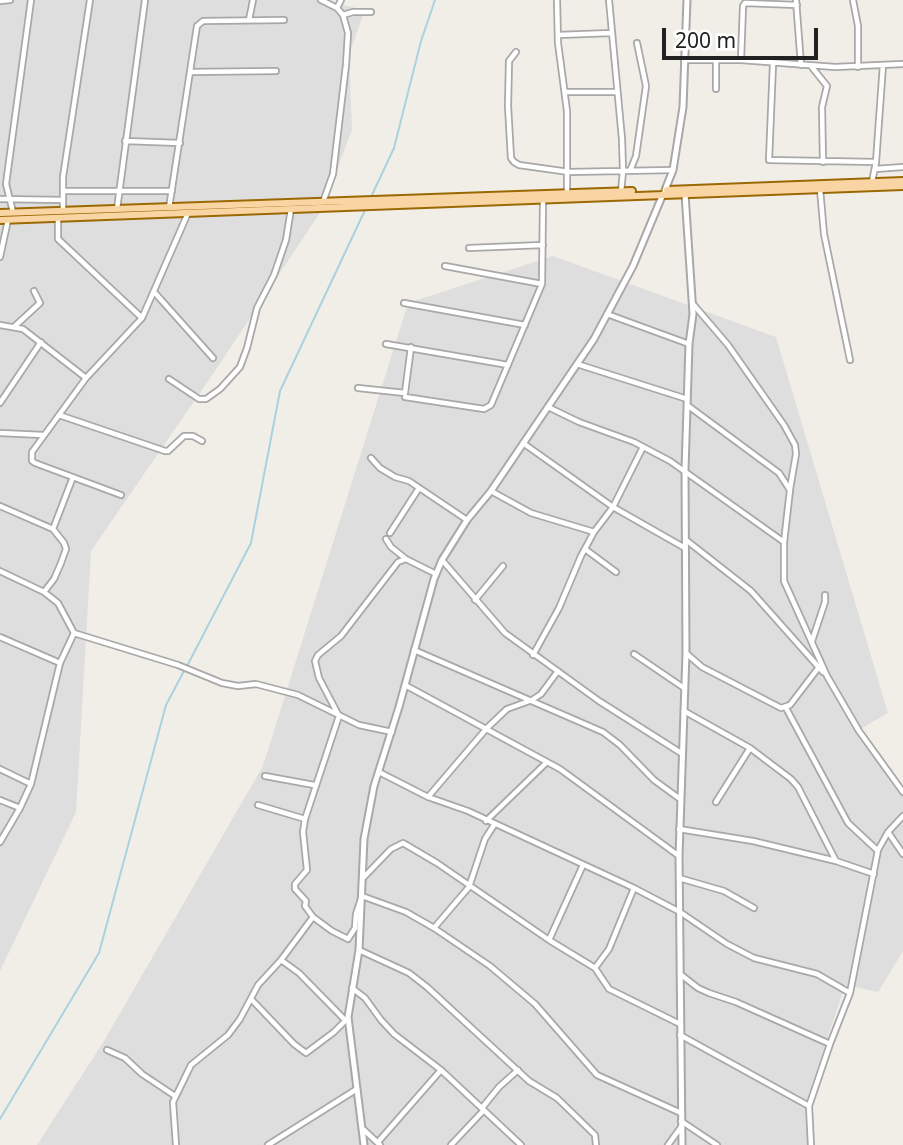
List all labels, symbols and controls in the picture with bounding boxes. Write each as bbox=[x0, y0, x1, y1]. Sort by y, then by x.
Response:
scale bar bbox=[665, 14, 821, 58]
text: 200 m bbox=[675, 26, 736, 54]

